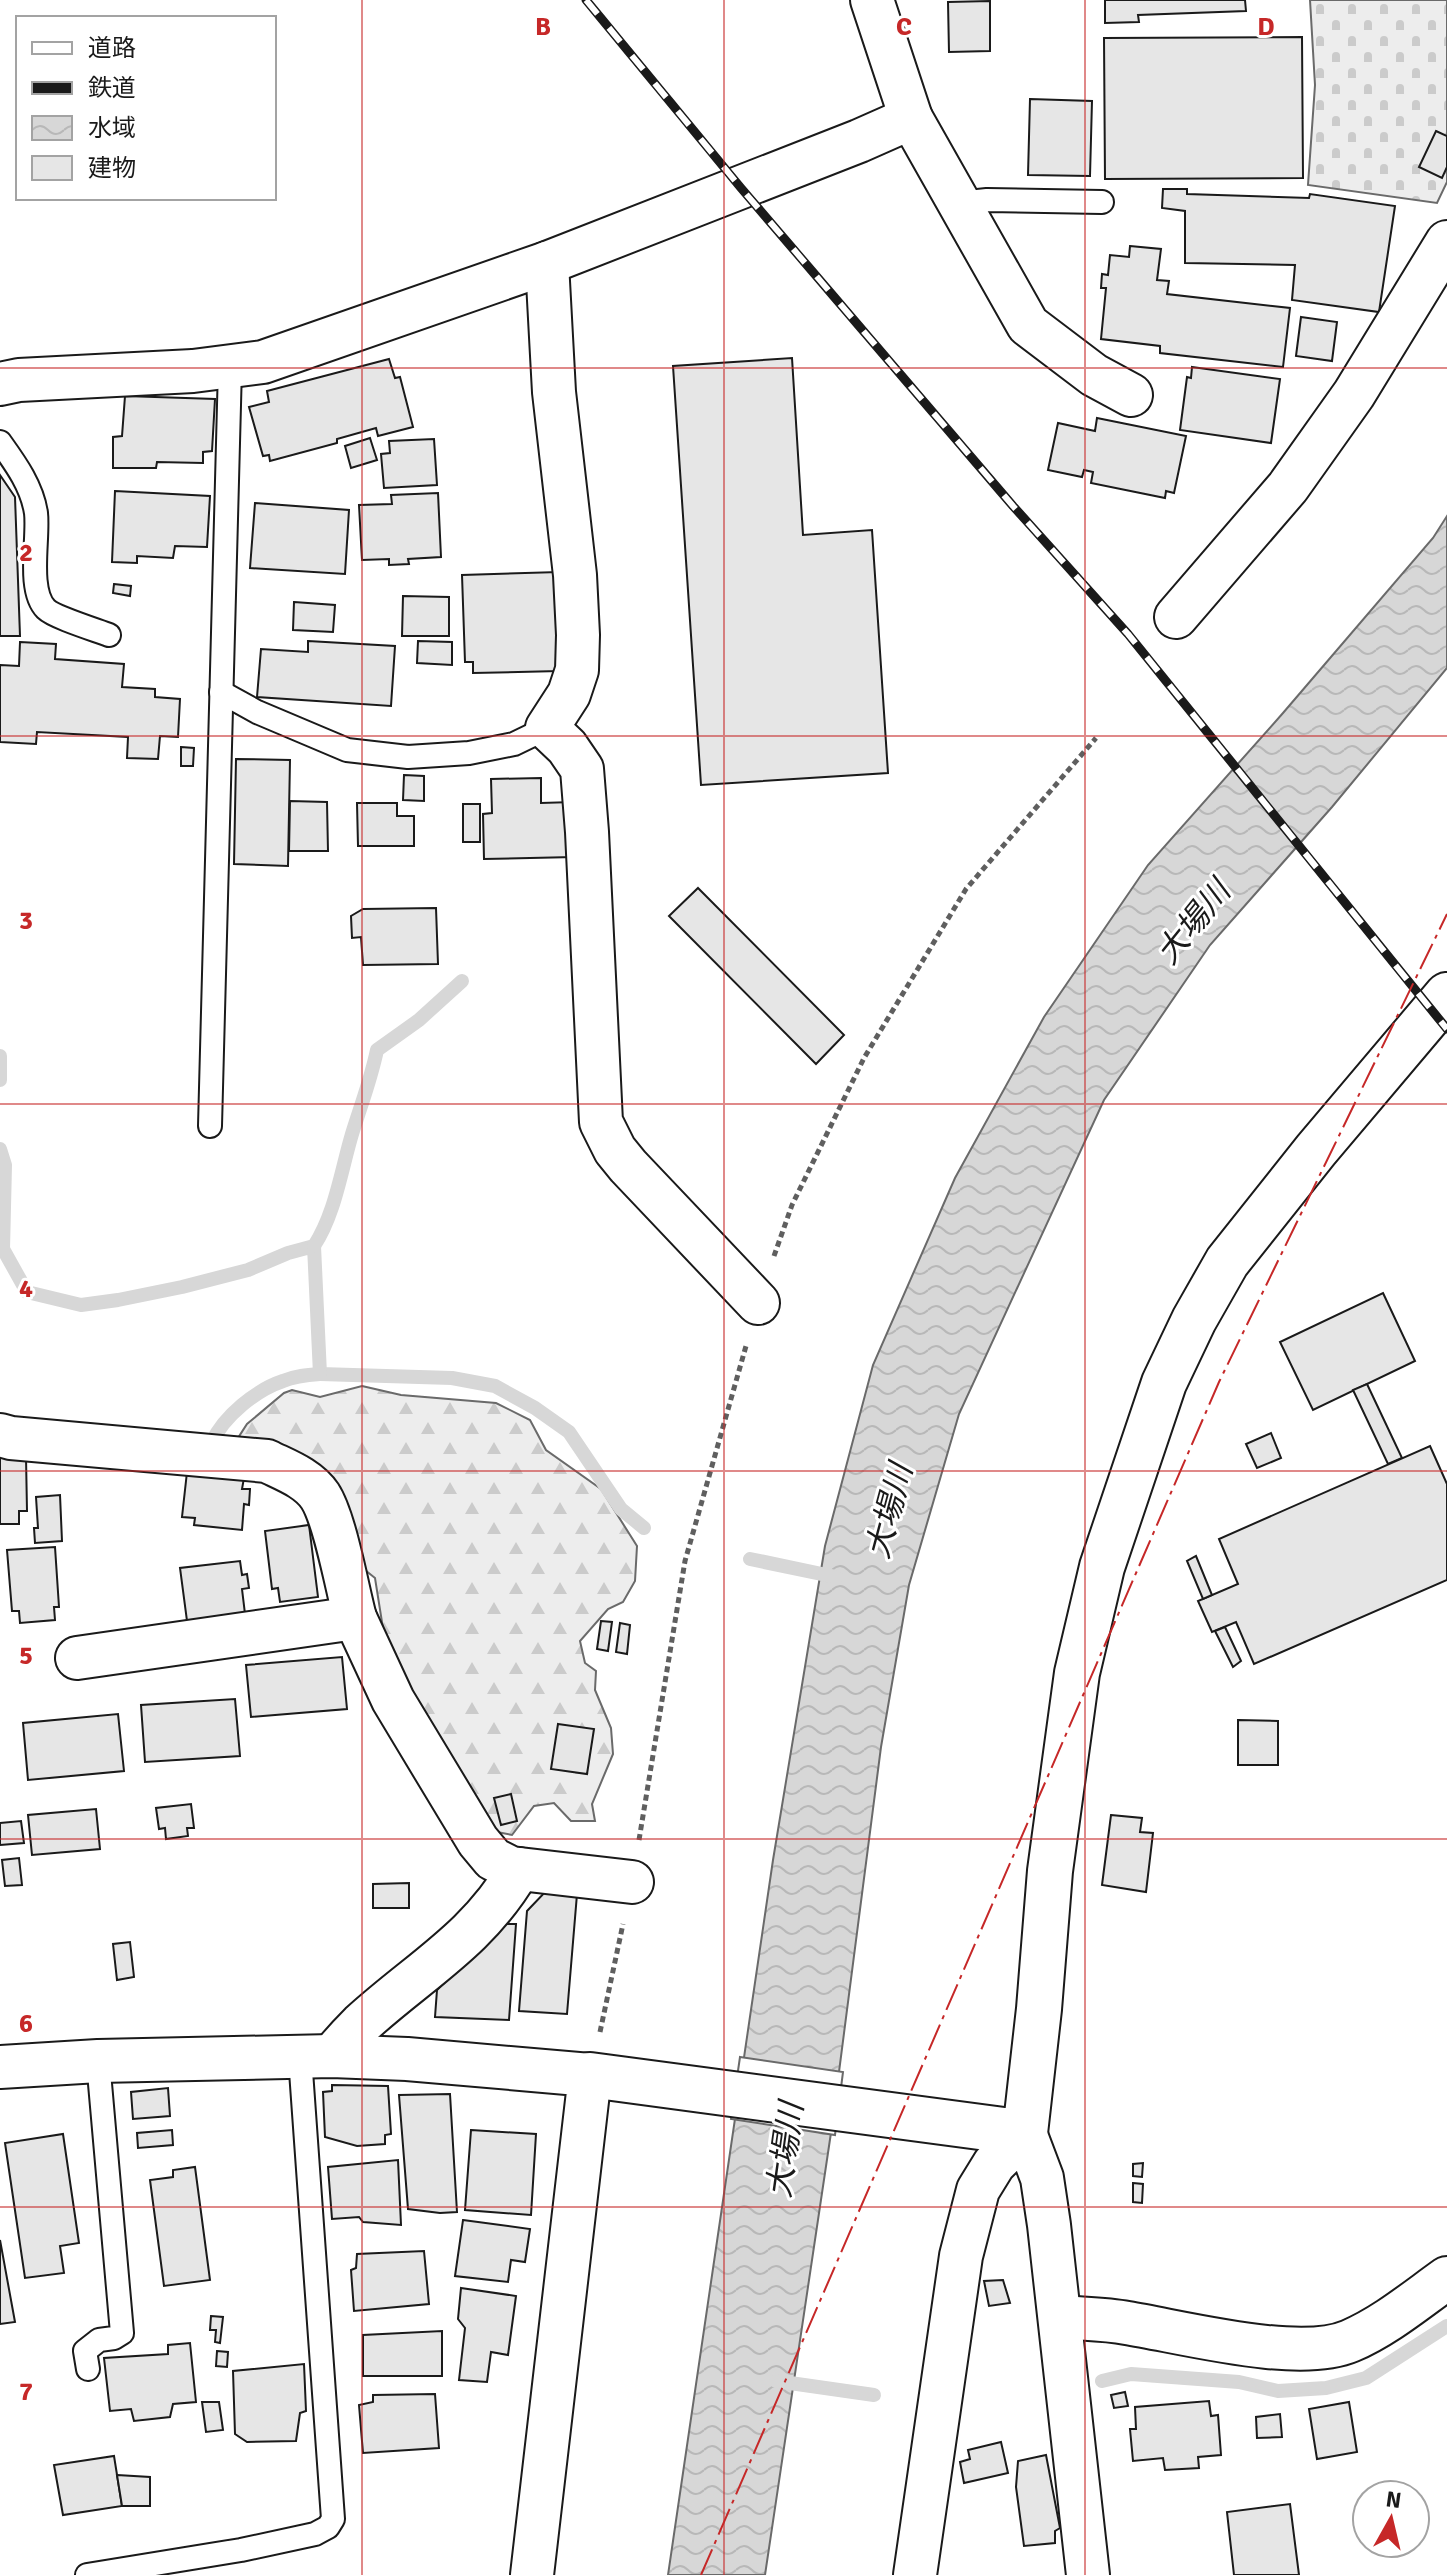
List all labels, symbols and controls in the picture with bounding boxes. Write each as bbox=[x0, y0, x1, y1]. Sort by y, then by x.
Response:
text: B bbox=[535, 11, 551, 43]
text: C bbox=[896, 11, 912, 43]
text: D bbox=[1257, 11, 1275, 43]
legend bbox=[16, 16, 276, 200]
text: 道路 bbox=[88, 33, 136, 63]
text: 鉄道 bbox=[88, 73, 136, 103]
text: 水域 bbox=[88, 113, 136, 143]
text: 建物 bbox=[88, 153, 136, 183]
text: 2 bbox=[19, 537, 33, 569]
water label: 大場川 bbox=[1148, 870, 1241, 972]
text: 3 bbox=[19, 905, 33, 937]
text: 4 bbox=[19, 1273, 33, 1305]
water label: 大場川 bbox=[858, 1457, 922, 1563]
text: 5 bbox=[19, 1640, 33, 1672]
text: 6 bbox=[19, 2008, 33, 2040]
water label: 大場川 bbox=[760, 2097, 812, 2200]
text: 7 bbox=[19, 2376, 33, 2408]
north arrow bbox=[1351, 2479, 1431, 2559]
text: N bbox=[1384, 2485, 1403, 2514]

